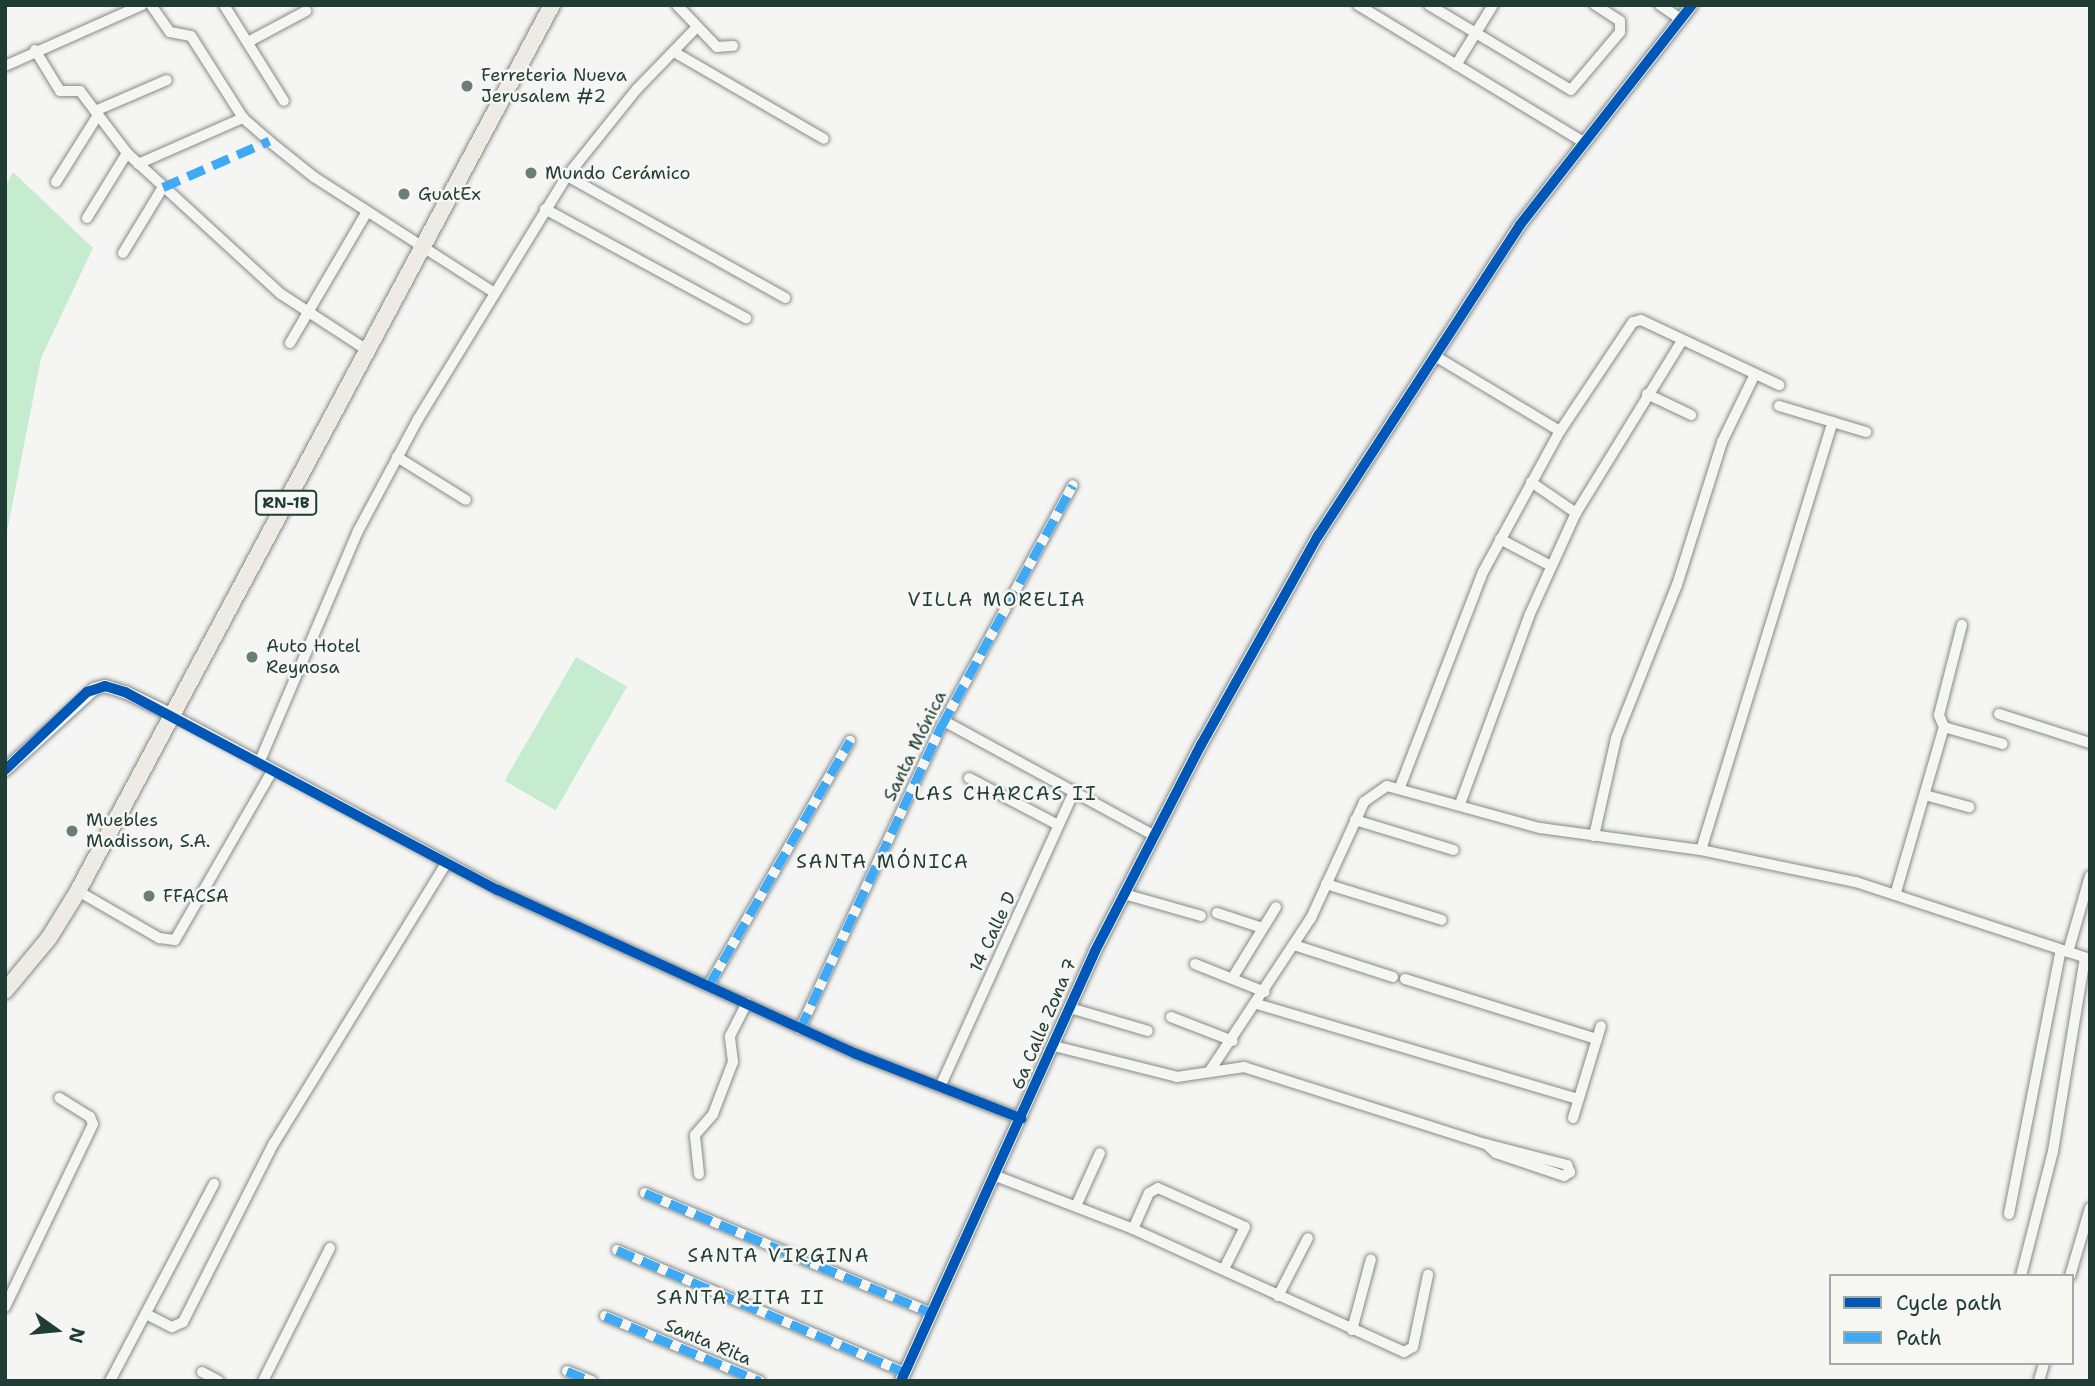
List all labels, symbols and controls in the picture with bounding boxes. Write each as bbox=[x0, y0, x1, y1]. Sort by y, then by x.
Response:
place label: Ferreteria Nueva Jerusalem #2 bbox=[481, 65, 627, 108]
marker: Ferreteria Nueva Jerusalem #2 bbox=[459, 78, 475, 94]
place label: Mundo Cerámico bbox=[545, 162, 690, 184]
marker: Mundo Cerámico bbox=[523, 165, 539, 181]
place label: GuatEx bbox=[418, 183, 481, 205]
marker: GuatEx bbox=[396, 186, 412, 202]
road number: RN-1B bbox=[254, 490, 318, 516]
district label: VILLA MORELIA bbox=[909, 589, 1085, 611]
place label: Auto Hotel Reynosa bbox=[266, 636, 360, 678]
marker: Auto Hotel Reynosa bbox=[244, 649, 260, 665]
street label: Santa Mónica bbox=[879, 687, 951, 805]
district label: LAS CHARCAS II bbox=[916, 783, 1096, 805]
place label: Muebles Madisson, S.A. bbox=[86, 810, 210, 852]
marker: Muebles Madisson, S.A. bbox=[64, 823, 80, 839]
district label: SANTA MÓNICA bbox=[798, 851, 968, 873]
place label: FFACSA bbox=[163, 885, 229, 907]
marker: FFACSA bbox=[141, 888, 157, 904]
street label: 14 Calle D bbox=[965, 888, 1021, 976]
street label: 6a Calle Zona 7 bbox=[1007, 955, 1081, 1093]
district label: SANTA VIRGINA bbox=[689, 1245, 869, 1267]
legend bbox=[1829, 1274, 2074, 1365]
district label: SANTA RITA II bbox=[658, 1287, 824, 1309]
text: Cycle path bbox=[1896, 1289, 2002, 1317]
north arrow bbox=[21, 1295, 91, 1365]
street label: Santa Rita bbox=[661, 1314, 755, 1370]
text: Path bbox=[1896, 1324, 1942, 1352]
text: N bbox=[63, 1325, 91, 1346]

